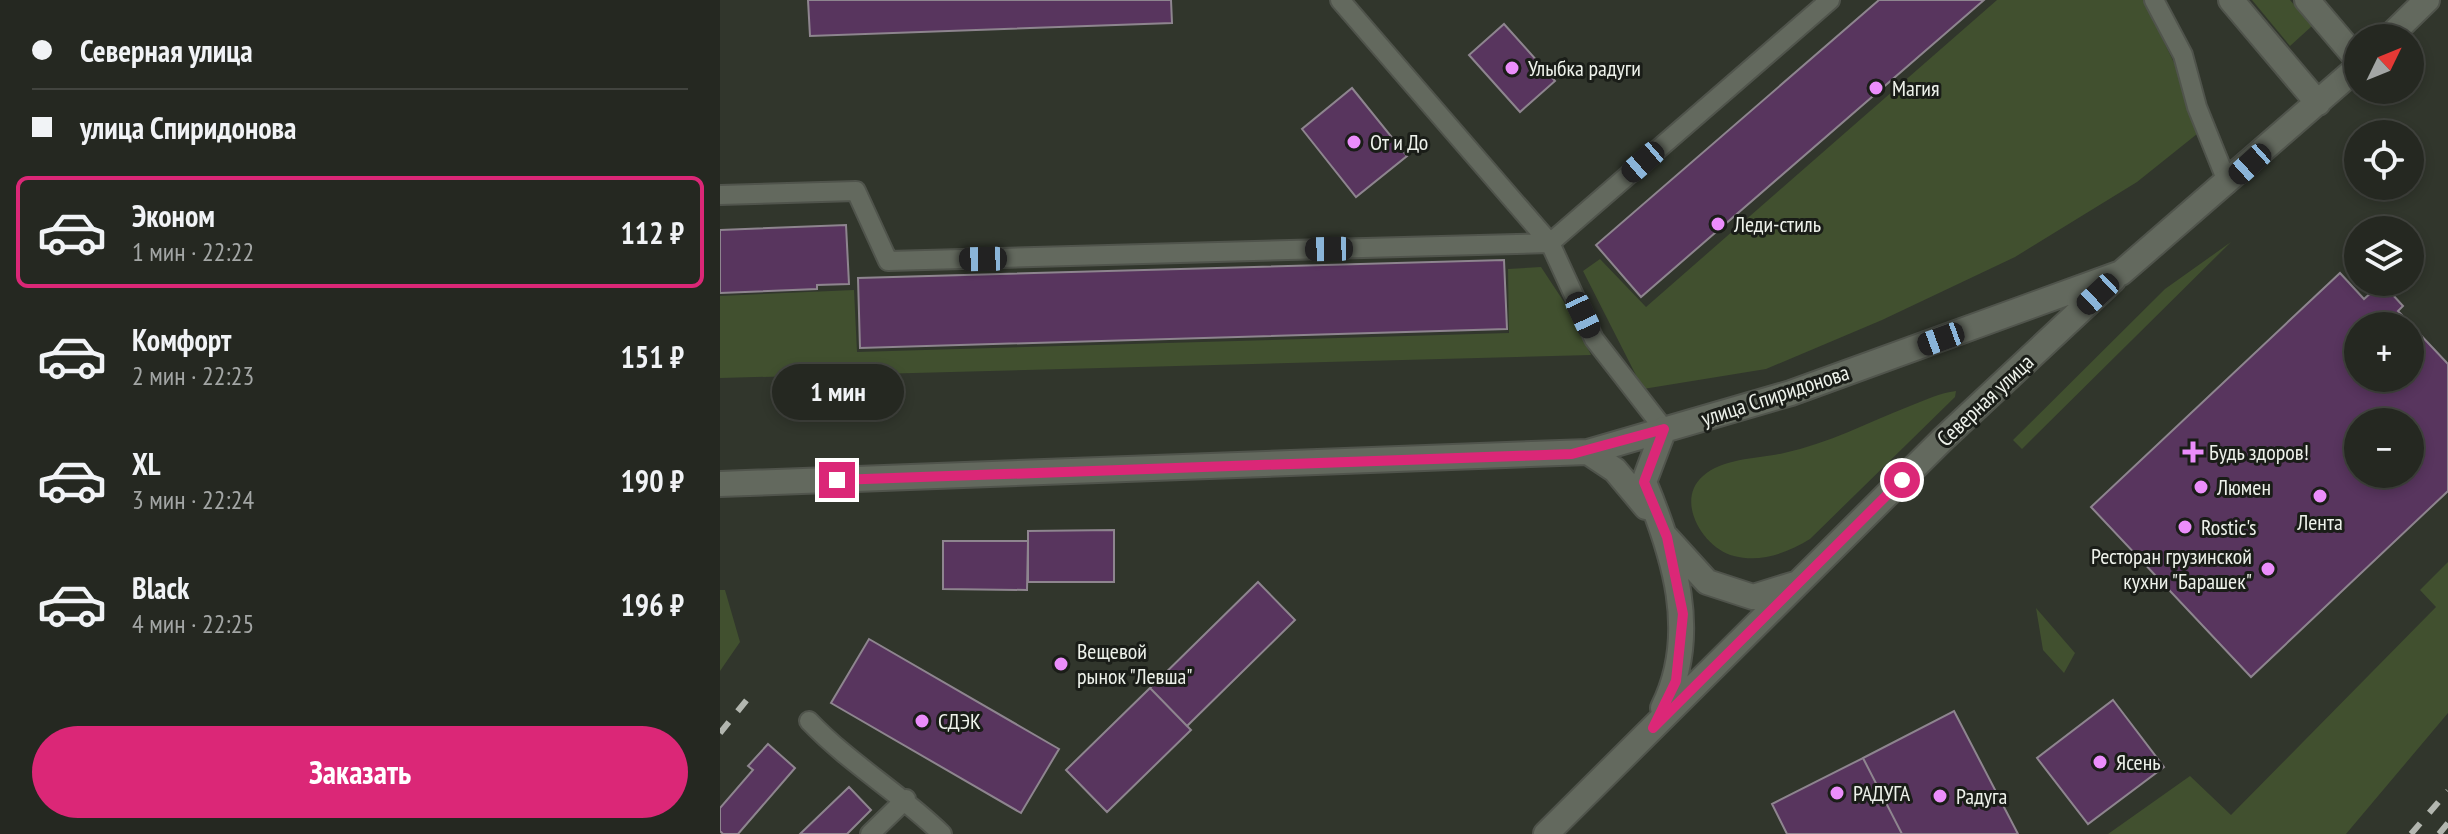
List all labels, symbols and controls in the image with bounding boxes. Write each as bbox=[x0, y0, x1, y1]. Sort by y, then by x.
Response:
north arrow bbox=[2344, 24, 2424, 104]
map controls bbox=[2344, 24, 2424, 488]
text: Северная улица bbox=[80, 31, 253, 70]
place label: Улыбка радуги bbox=[1528, 54, 1641, 82]
marker: Улыбка радуги bbox=[1503, 59, 1521, 77]
place label: Магия bbox=[1892, 74, 1940, 102]
marker: Магия bbox=[1867, 79, 1885, 97]
text: улица Спиридонова bbox=[80, 108, 296, 147]
button: locate bbox=[2344, 120, 2424, 200]
place label: От и До bbox=[1370, 128, 1428, 156]
marker: От и До bbox=[1345, 133, 1363, 151]
car bbox=[1617, 137, 1669, 187]
car bbox=[2224, 139, 2276, 189]
icon: car bbox=[36, 196, 108, 268]
text: Эконом bbox=[132, 196, 215, 235]
place label: Леди-стиль bbox=[1733, 210, 1821, 238]
text: 112 ₽ bbox=[620, 213, 684, 252]
marker: Леди-стиль bbox=[1709, 215, 1727, 233]
button: layers bbox=[2344, 216, 2424, 296]
text: 1 мин · 22:22 bbox=[132, 235, 254, 268]
car bbox=[1305, 237, 1353, 261]
car bbox=[959, 247, 1007, 271]
car bbox=[2072, 269, 2124, 319]
car bbox=[1562, 288, 1604, 342]
button: + bbox=[2344, 312, 2424, 392]
icon: car bbox=[36, 320, 108, 392]
text: Комфорт bbox=[132, 320, 231, 359]
car bbox=[1914, 320, 1968, 358]
text: 151 ₽ bbox=[620, 337, 684, 376]
street label: Северная улица bbox=[1931, 348, 2039, 452]
street label: улица Спиридонова bbox=[1697, 358, 1853, 432]
text: 2 мин · 22:23 bbox=[132, 359, 254, 392]
callout: 1 мин bbox=[771, 364, 903, 420]
text: 1 мин bbox=[810, 375, 866, 408]
button: − bbox=[2344, 408, 2424, 488]
place label: Будь здоров! bbox=[2209, 438, 2309, 466]
marker: Будь здоров! bbox=[2184, 443, 2202, 461]
icon: car bbox=[36, 444, 108, 516]
text: XL bbox=[132, 444, 161, 483]
text: 190 ₽ bbox=[620, 461, 684, 500]
route end bbox=[819, 462, 855, 498]
route start bbox=[1884, 462, 1920, 498]
place label: Люмен bbox=[2216, 473, 2271, 501]
marker: Люмен bbox=[2192, 478, 2210, 496]
text: 3 мин · 22:24 bbox=[132, 483, 254, 516]
marker: Лента bbox=[2311, 487, 2329, 505]
place label: Лента bbox=[2296, 508, 2343, 536]
place label: Rostic's bbox=[2201, 513, 2256, 541]
marker: Rostic's bbox=[2176, 518, 2194, 536]
place label: Ресторан грузинской кухни "Барашек" bbox=[2091, 542, 2252, 595]
marker: Ресторан грузинской кухни "Барашек" bbox=[2259, 560, 2277, 578]
icon: car bbox=[36, 568, 108, 640]
text: Black bbox=[132, 568, 189, 607]
text: 196 ₽ bbox=[620, 585, 684, 624]
text: 4 мин · 22:25 bbox=[132, 607, 254, 640]
place label: Вещевой рынок "Левша" bbox=[1077, 637, 1193, 690]
marker: Вещевой рынок "Левша" bbox=[1052, 655, 1070, 673]
place label: СДЭК bbox=[938, 707, 981, 735]
marker: СДЭК bbox=[913, 712, 931, 730]
button: Заказать bbox=[32, 726, 688, 818]
place label: Ясень bbox=[2116, 748, 2161, 776]
marker: Ясень bbox=[2091, 753, 2109, 771]
place label: РАДУГА bbox=[1853, 779, 1911, 807]
place label: Радуга bbox=[1956, 782, 2007, 810]
marker: РАДУГА bbox=[1828, 784, 1846, 802]
marker: Радуга bbox=[1931, 787, 1949, 805]

